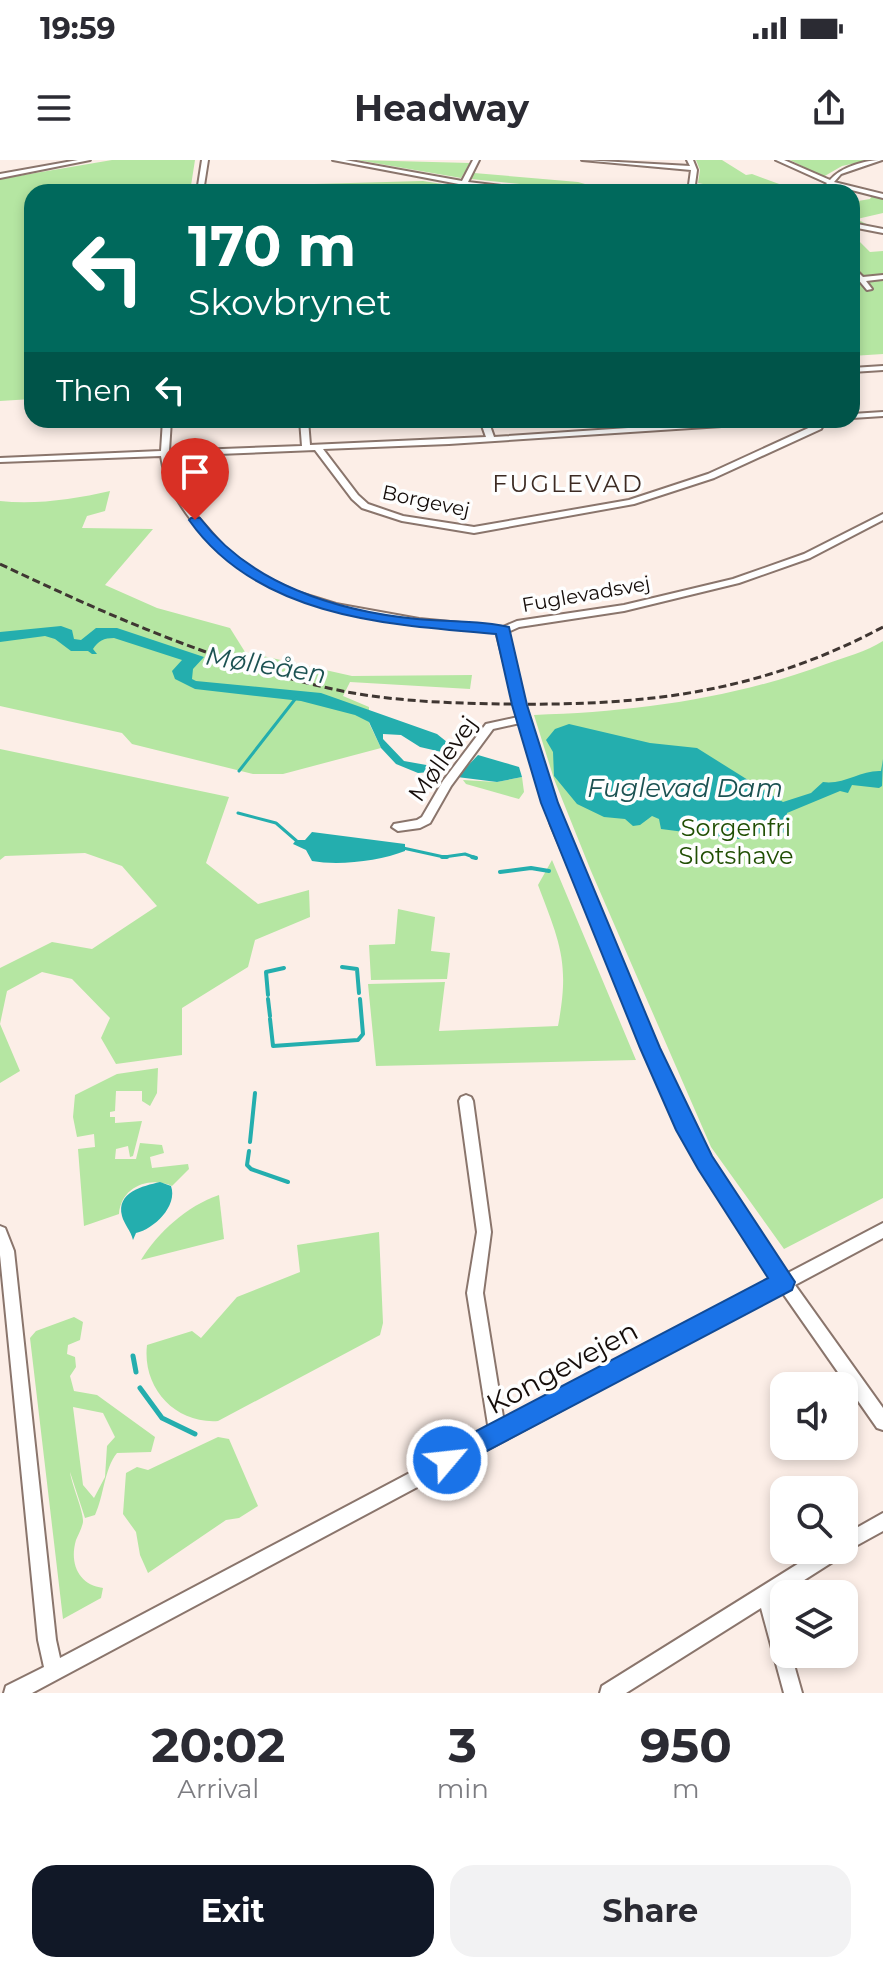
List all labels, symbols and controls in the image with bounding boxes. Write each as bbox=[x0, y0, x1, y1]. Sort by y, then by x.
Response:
text: 19:59 bbox=[40, 10, 116, 47]
icon: menu bbox=[32, 86, 76, 130]
text: Headway bbox=[354, 86, 529, 130]
icon: share bbox=[807, 86, 851, 130]
text: 170 m bbox=[188, 212, 356, 280]
icon: left bbox=[56, 216, 160, 320]
text: Skovbrynet bbox=[188, 280, 391, 324]
icon: left bbox=[148, 368, 192, 412]
text: Then bbox=[56, 372, 132, 409]
pin bbox=[161, 438, 229, 520]
icon: arrive bbox=[173, 450, 217, 494]
district label: FUGLEVAD bbox=[492, 469, 644, 498]
street label: Borgevej bbox=[380, 480, 472, 522]
street label: Fuglevadsvej bbox=[520, 571, 652, 617]
water label: Mølleåen bbox=[203, 640, 329, 690]
street label: Møllevej bbox=[402, 710, 483, 807]
water label: Fuglevad Dam bbox=[587, 772, 783, 804]
park label: Sorgenfri Slotshave bbox=[678, 813, 794, 870]
street label: Kongevejen bbox=[480, 1313, 644, 1421]
map controls bbox=[770, 1372, 858, 1668]
button: sound bbox=[770, 1372, 858, 1460]
position arrow bbox=[405, 1418, 489, 1502]
button: search bbox=[770, 1476, 858, 1564]
button: layers bbox=[770, 1580, 858, 1668]
text: 20:02 bbox=[151, 1716, 285, 1774]
text: 3 bbox=[449, 1716, 477, 1774]
text: 950 bbox=[640, 1716, 732, 1774]
text: Arrival bbox=[177, 1773, 259, 1805]
text: min bbox=[437, 1773, 489, 1805]
text: m bbox=[672, 1773, 700, 1805]
button: Exit bbox=[32, 1865, 434, 1957]
button: Share bbox=[450, 1865, 851, 1957]

